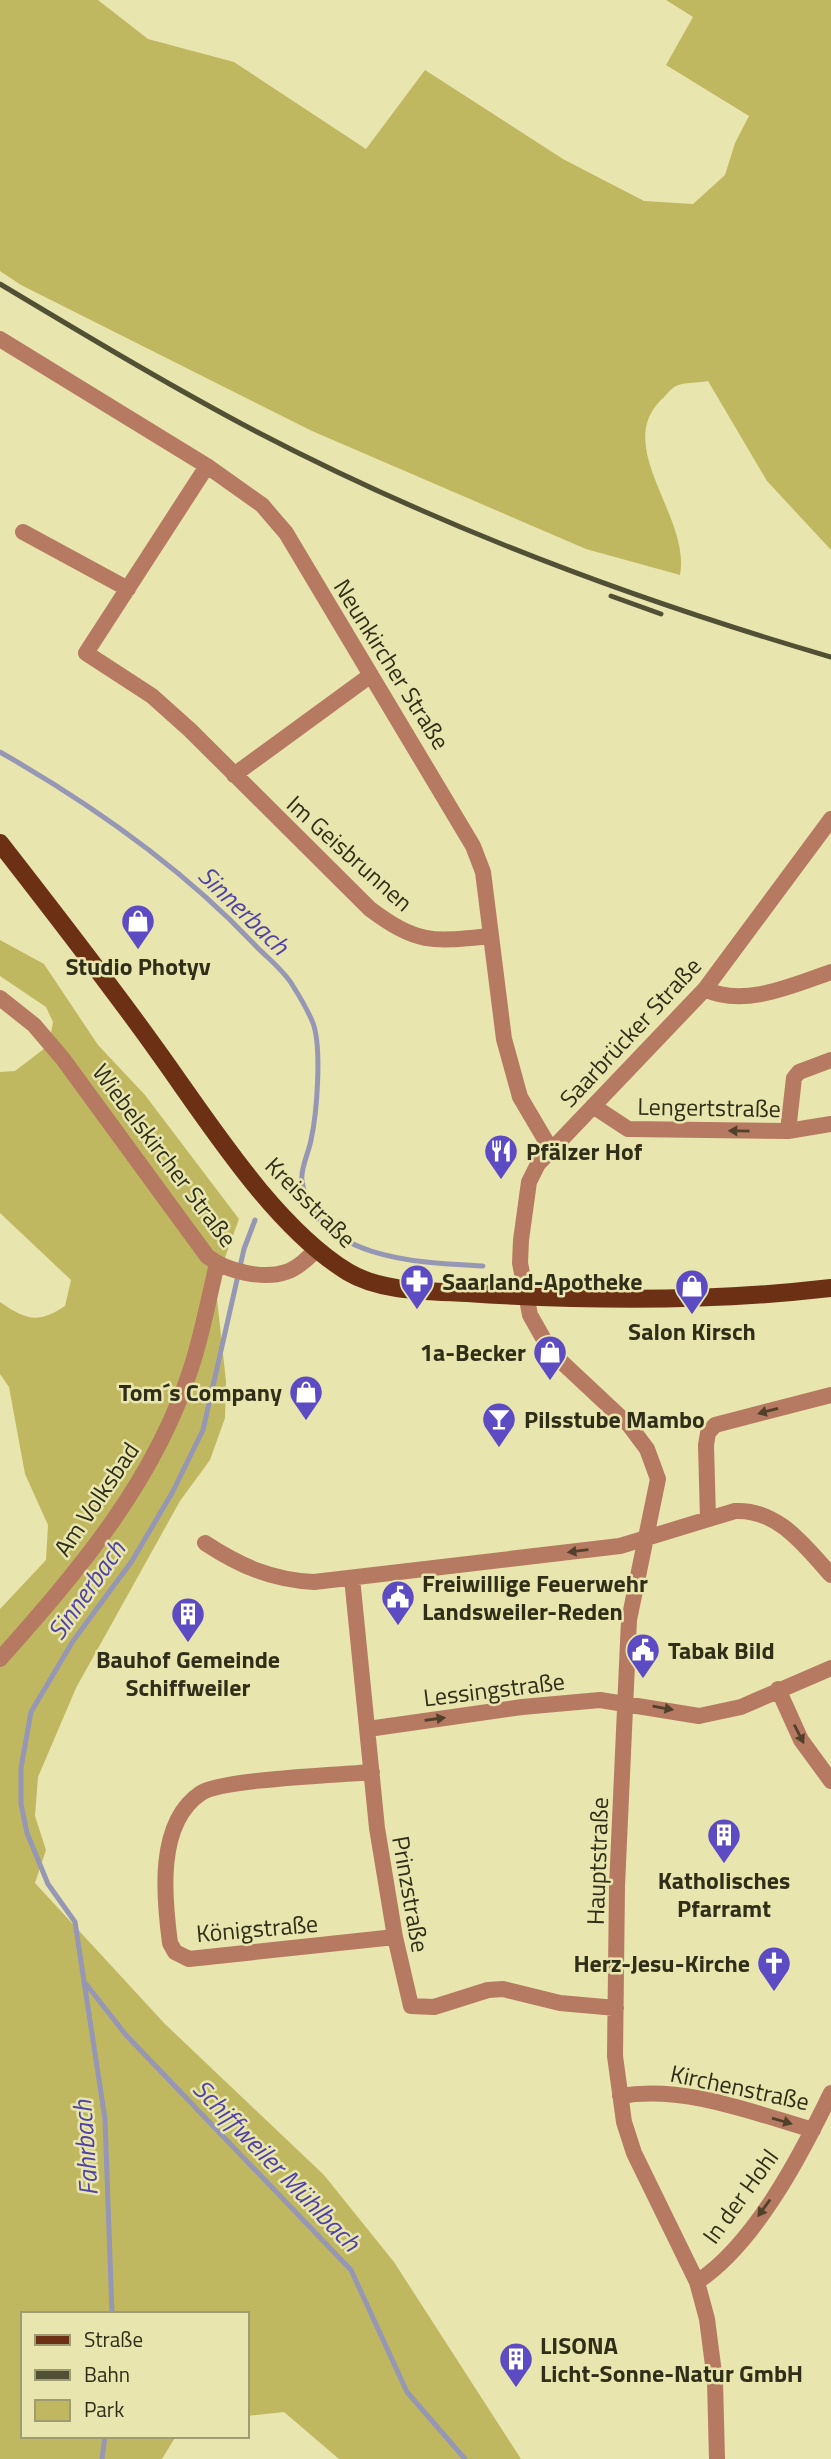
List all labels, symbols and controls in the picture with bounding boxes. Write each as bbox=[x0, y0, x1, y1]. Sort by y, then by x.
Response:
street label: Neunkircher Straße bbox=[325, 572, 459, 756]
street label: Im Geisbrunnen bbox=[279, 786, 421, 920]
water label: Sinnerbach bbox=[189, 856, 299, 964]
shop icon: Studio Photyv bbox=[119, 902, 157, 951]
place label: Studio Photyv bbox=[65, 948, 211, 984]
street label: Saarbrücker Straße bbox=[551, 949, 709, 1115]
street label: Wiebelskircher Straße bbox=[84, 1056, 246, 1254]
street label: Lengertstraße bbox=[637, 1088, 781, 1126]
one-way arrow bbox=[728, 1125, 750, 1137]
restaurant icon: Pfälzer Hof bbox=[482, 1132, 520, 1181]
place label: Pfälzer Hof bbox=[526, 1133, 643, 1169]
street label: Kreisstraße bbox=[257, 1148, 365, 1256]
pharmacy icon: Saarland-Apotheke bbox=[398, 1262, 436, 1311]
place label: Saarland-Apotheke bbox=[442, 1263, 642, 1299]
shop icon: Salon Kirsch bbox=[673, 1267, 711, 1316]
place label: Salon Kirsch bbox=[628, 1313, 756, 1349]
shop icon: 1a-Becker bbox=[531, 1333, 569, 1382]
place label: 1a-Becker bbox=[420, 1334, 526, 1370]
shop icon: Tom´s Company bbox=[287, 1373, 325, 1422]
place label: Tom´s Company bbox=[119, 1374, 282, 1410]
bar icon: Pilsstube Mambo bbox=[480, 1400, 518, 1449]
place label: Pilsstube Mambo bbox=[524, 1401, 705, 1437]
one-way arrow bbox=[757, 1406, 779, 1417]
street label: Am Volksbad bbox=[44, 1435, 148, 1563]
water label: Sinnerbach bbox=[37, 1531, 135, 1648]
one-way arrow bbox=[567, 1546, 589, 1557]
place label: Freiwillige Feuerwehr Landsweiler-Reden bbox=[422, 1565, 648, 1629]
public building icon: Freiwillige Feuerwehr Landsweiler-Reden bbox=[379, 1578, 417, 1627]
building icon: Bauhof Gemeinde Schiffweiler bbox=[169, 1595, 207, 1644]
public building icon: Tabak Bild bbox=[624, 1631, 662, 1680]
place label: Tabak Bild bbox=[668, 1632, 775, 1668]
place label: Bauhof Gemeinde Schiffweiler bbox=[96, 1641, 280, 1705]
street label: Lessingstraße bbox=[421, 1662, 567, 1716]
one-way arrow bbox=[652, 1703, 674, 1714]
one-way arrow bbox=[424, 1714, 446, 1725]
one-way arrow bbox=[794, 1724, 805, 1744]
street label: Hauptstraße bbox=[577, 1797, 617, 1925]
building icon: Katholisches Pfarramt bbox=[705, 1816, 743, 1865]
street label: Prinzstraße bbox=[383, 1833, 439, 1955]
place label: Katholisches Pfarramt bbox=[658, 1862, 790, 1926]
street label: Königstraße bbox=[195, 1905, 319, 1951]
church icon: Herz-Jesu-Kirche bbox=[755, 1944, 793, 1993]
place label: Herz-Jesu-Kirche bbox=[573, 1945, 750, 1981]
street label: Kirchenstraße bbox=[667, 2055, 813, 2119]
water label: Schiffweiler Mühlbach bbox=[184, 2070, 371, 2261]
water label: Fahrbach bbox=[62, 2098, 108, 2197]
one-way arrow bbox=[771, 2116, 793, 2127]
street label: In der Hohl bbox=[693, 2141, 787, 2251]
one-way arrow bbox=[757, 2199, 771, 2217]
legend bbox=[21, 2312, 248, 2438]
text: Straße bbox=[84, 2323, 143, 2355]
place label: LISONA Licht-Sonne-Natur GmbH bbox=[540, 2327, 803, 2391]
building icon: LISONA Licht-Sonne-Natur GmbH bbox=[497, 2340, 535, 2389]
text: Bahn bbox=[84, 2358, 130, 2390]
text: Park bbox=[84, 2393, 124, 2425]

